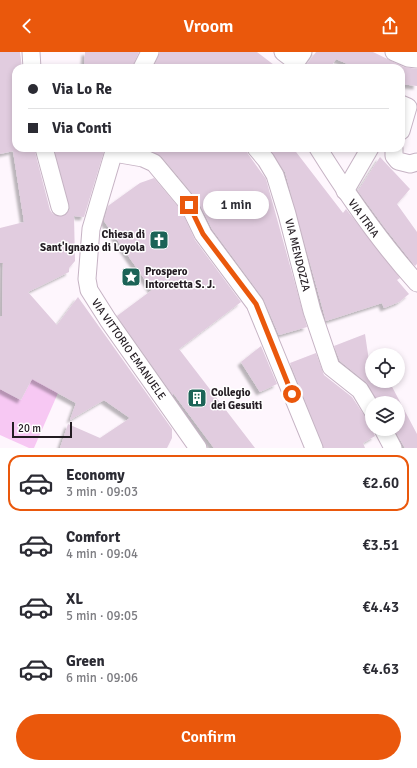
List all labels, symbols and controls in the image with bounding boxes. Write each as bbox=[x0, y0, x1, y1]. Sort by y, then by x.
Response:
icon: back bbox=[16, 15, 38, 37]
text: Vroom bbox=[183, 15, 234, 37]
icon: share bbox=[379, 15, 401, 37]
text: Via Lo Re bbox=[52, 80, 112, 98]
text: Via Conti bbox=[52, 119, 112, 137]
callout: 1 min bbox=[203, 191, 269, 219]
route end bbox=[180, 196, 198, 214]
text: 1 min bbox=[220, 197, 252, 213]
street label: VIA ITRIA bbox=[345, 197, 382, 240]
street label: VIA MENDOZZA bbox=[282, 217, 313, 293]
place label: Chiesa di Sant'Ignazio di Loyola bbox=[40, 228, 145, 254]
church icon: Chiesa di Sant'Ignazio di Loyola bbox=[148, 229, 170, 251]
place label: Prospero Intorcetta S. J. bbox=[145, 265, 215, 291]
place icon: Prospero Intorcetta S. J. bbox=[120, 266, 142, 288]
street label: VIA VITTORIO EMANUELE bbox=[89, 296, 168, 402]
map controls bbox=[365, 348, 405, 436]
button: locate bbox=[365, 348, 405, 388]
route start bbox=[283, 385, 301, 403]
place label: Collegio dei Gesuiti bbox=[211, 386, 262, 412]
building icon: Collegio dei Gesuiti bbox=[186, 387, 208, 409]
button: layers bbox=[365, 396, 405, 436]
scale bar bbox=[12, 420, 72, 439]
text: 20 m bbox=[18, 422, 41, 435]
icon: car bbox=[18, 465, 54, 501]
text: Economy bbox=[66, 466, 125, 484]
text: €2.60 bbox=[362, 474, 399, 492]
text: 3 min · 09:03 bbox=[66, 484, 138, 500]
icon: car bbox=[18, 527, 54, 563]
text: Comfort bbox=[66, 528, 120, 546]
text: €3.51 bbox=[362, 536, 399, 554]
text: 4 min · 09:04 bbox=[66, 546, 138, 562]
icon: car bbox=[18, 589, 54, 625]
text: XL bbox=[66, 590, 83, 608]
text: €4.43 bbox=[362, 598, 399, 616]
text: 5 min · 09:05 bbox=[66, 608, 138, 624]
icon: car bbox=[18, 651, 54, 687]
text: Green bbox=[66, 652, 105, 670]
text: €4.63 bbox=[362, 660, 399, 678]
text: 6 min · 09:06 bbox=[66, 670, 138, 686]
button: Confirm bbox=[16, 714, 401, 760]

